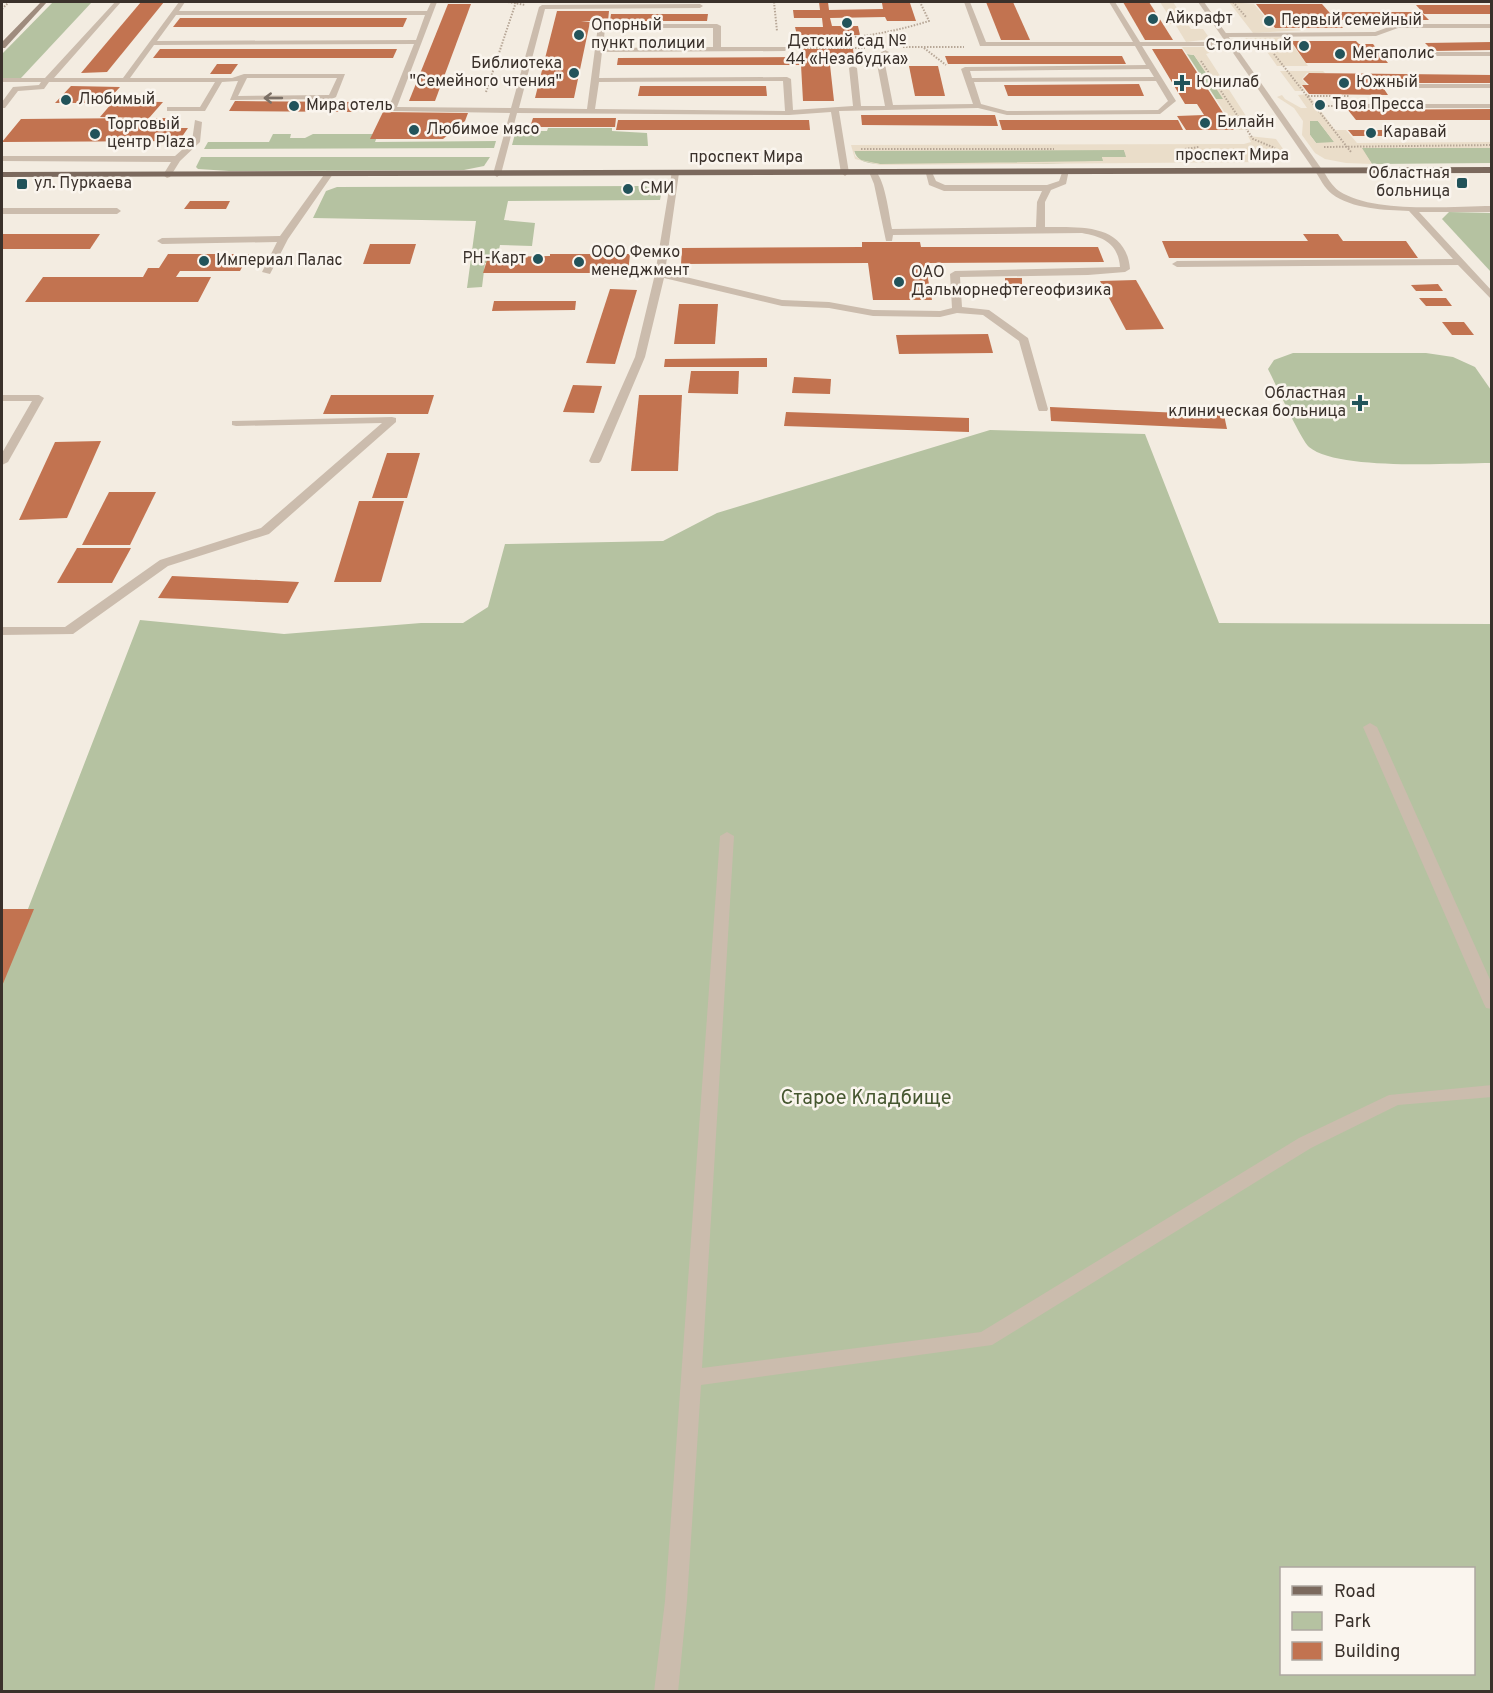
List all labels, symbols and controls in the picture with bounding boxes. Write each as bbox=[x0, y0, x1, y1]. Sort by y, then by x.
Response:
place label: Айкрафт bbox=[1165, 9, 1233, 29]
place label: Первый семейный bbox=[1281, 11, 1422, 31]
marker: Айкрафт bbox=[1146, 12, 1160, 26]
marker: Первый семейный bbox=[1262, 14, 1276, 28]
place label: Опорный пункт полиции bbox=[591, 16, 705, 54]
marker: Детский сад № 44 «Незабудка» bbox=[840, 16, 854, 30]
marker: Опорный пункт полиции bbox=[572, 28, 586, 42]
place label: Детский сад № 44 «Незабудка» bbox=[786, 32, 908, 70]
place label: Столичный bbox=[1205, 36, 1292, 56]
marker: Столичный bbox=[1297, 39, 1311, 53]
place label: Мегаполис bbox=[1352, 44, 1435, 64]
marker: Мегаполис bbox=[1333, 47, 1347, 61]
place label: Библиотека "Семейного чтения" bbox=[410, 54, 562, 92]
marker: Библиотека "Семейного чтения" bbox=[567, 66, 581, 80]
place label: Юнилаб bbox=[1196, 73, 1259, 93]
place label: Южный bbox=[1356, 73, 1418, 93]
marker: Юнилаб bbox=[1173, 74, 1191, 92]
marker: Южный bbox=[1337, 76, 1351, 90]
place label: Любимый bbox=[78, 90, 155, 110]
one-way arrow bbox=[264, 92, 284, 103]
marker: Любимый bbox=[59, 93, 73, 107]
place label: Твоя Пресса bbox=[1332, 95, 1424, 115]
place label: Мира отель bbox=[306, 96, 393, 116]
marker: Твоя Пресса bbox=[1313, 98, 1327, 112]
marker: Мира отель bbox=[287, 99, 301, 113]
place label: Билайн bbox=[1217, 113, 1274, 133]
place label: Торговый центр Plaza bbox=[107, 115, 195, 153]
marker: Билайн bbox=[1198, 116, 1212, 130]
place label: Любимое мясо bbox=[426, 120, 539, 140]
marker: Любимое мясо bbox=[407, 123, 421, 137]
place label: Каравай bbox=[1383, 123, 1447, 143]
marker: Каравай bbox=[1364, 126, 1378, 140]
marker: Торговый центр Plaza bbox=[88, 127, 102, 141]
street label: проспект Мира bbox=[1175, 146, 1289, 166]
street label: проспект Мира bbox=[689, 148, 803, 168]
place label: Областная больница bbox=[1368, 164, 1450, 202]
place label: ул. Пуркаева bbox=[34, 174, 132, 194]
marker: Областная больница bbox=[1455, 176, 1469, 190]
marker: ул. Пуркаева bbox=[15, 177, 29, 191]
place label: СМИ bbox=[640, 179, 674, 199]
marker: СМИ bbox=[621, 182, 635, 196]
place label: ООО Фемко менеджмент bbox=[591, 243, 690, 281]
place label: РН-Карт bbox=[462, 249, 526, 269]
place label: Империал Палас bbox=[216, 251, 343, 271]
marker: РН-Карт bbox=[531, 252, 545, 266]
marker: Империал Палас bbox=[197, 254, 211, 268]
marker: ООО Фемко менеджмент bbox=[572, 255, 586, 269]
place label: ОАО Дальморнефтегеофизика bbox=[911, 263, 1111, 301]
marker: ОАО Дальморнефтегеофизика bbox=[892, 275, 906, 289]
place label: Областная клиническая больница bbox=[1168, 384, 1346, 422]
marker: Областная клиническая больница bbox=[1351, 394, 1369, 412]
park label: Старое Кладбище bbox=[780, 1086, 952, 1112]
legend bbox=[1280, 1567, 1475, 1675]
text: Road bbox=[1334, 1581, 1376, 1604]
text: Park bbox=[1334, 1611, 1371, 1634]
text: Building bbox=[1334, 1641, 1400, 1664]

